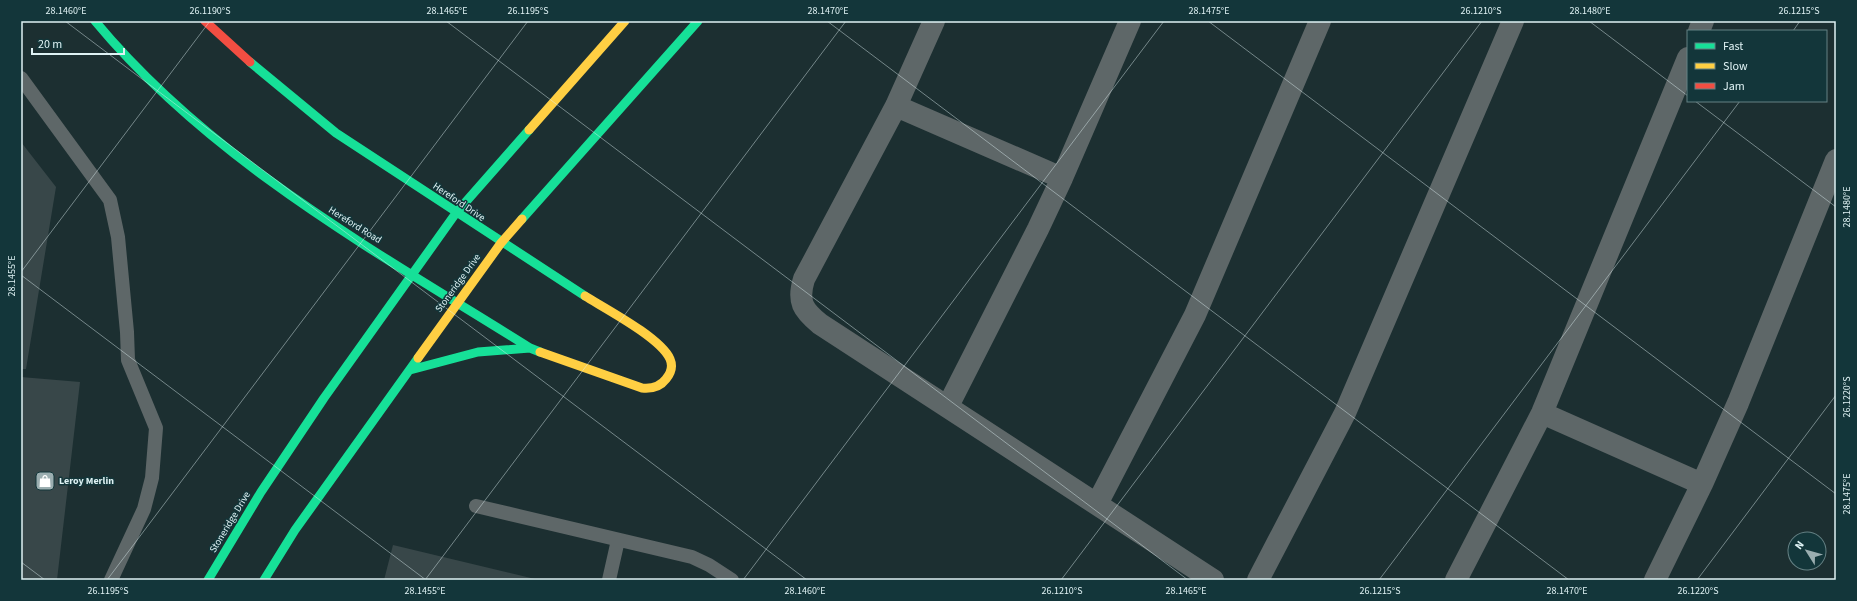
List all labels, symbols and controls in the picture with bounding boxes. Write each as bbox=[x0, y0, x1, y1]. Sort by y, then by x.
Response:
text: 28.1460°E bbox=[46, 4, 86, 18]
text: 26.1190°S bbox=[190, 4, 230, 18]
text: 28.1465°E bbox=[427, 4, 467, 18]
text: 26.1195°S bbox=[508, 4, 548, 18]
text: 28.1470°E bbox=[808, 4, 848, 18]
text: 28.1475°E bbox=[1189, 4, 1229, 18]
text: 26.1210°S bbox=[1461, 4, 1501, 18]
text: 28.1480°E bbox=[1570, 4, 1610, 18]
text: 26.1215°S bbox=[1779, 4, 1819, 18]
scale bar bbox=[32, 30, 124, 56]
legend bbox=[1687, 30, 1827, 102]
text: 20 m bbox=[38, 36, 62, 53]
text: Fast bbox=[1723, 38, 1743, 55]
text: Slow bbox=[1723, 58, 1748, 75]
text: Jam bbox=[1723, 78, 1745, 95]
street label: Hereford Drive bbox=[430, 179, 488, 225]
text: 28.1480°E bbox=[1840, 187, 1854, 227]
street label: Hereford Road bbox=[326, 203, 384, 247]
street label: Stoneridge Drive bbox=[432, 251, 484, 315]
text: 28.1455°E bbox=[5, 256, 19, 296]
text: 26.1220°S bbox=[1840, 377, 1854, 417]
shop icon: Leroy Merlin bbox=[34, 470, 56, 492]
place label: Leroy Merlin bbox=[59, 474, 114, 488]
text: 28.1475°E bbox=[1840, 474, 1854, 514]
street label: Stoneridge Drive bbox=[206, 489, 254, 555]
north arrow bbox=[1787, 531, 1827, 571]
text: N bbox=[1791, 538, 1808, 553]
text: 26.1195°S bbox=[88, 584, 128, 598]
text: 28.1455°E bbox=[405, 584, 445, 598]
text: 28.1460°E bbox=[785, 584, 825, 598]
text: 26.1210°S bbox=[1042, 584, 1082, 598]
text: 28.1465°E bbox=[1166, 584, 1206, 598]
text: 26.1215°S bbox=[1360, 584, 1400, 598]
text: 28.1470°E bbox=[1547, 584, 1587, 598]
text: 26.1220°S bbox=[1678, 584, 1718, 598]

